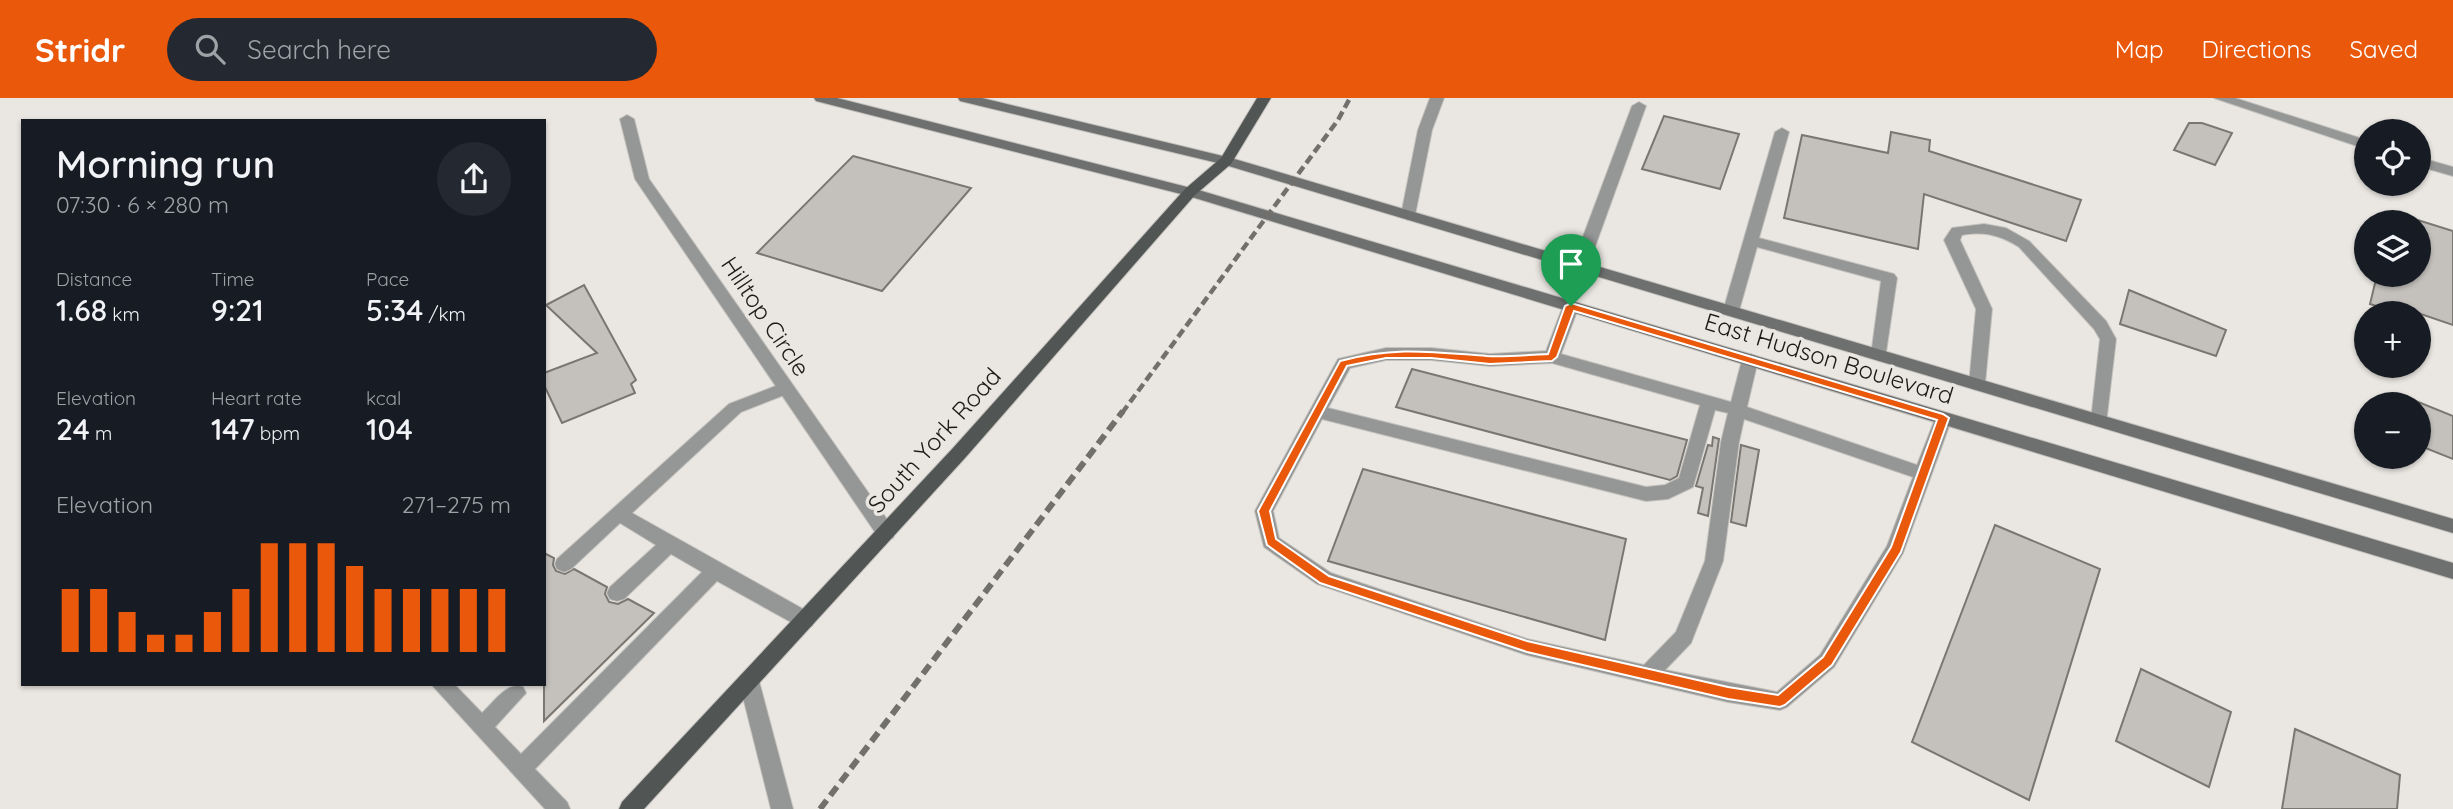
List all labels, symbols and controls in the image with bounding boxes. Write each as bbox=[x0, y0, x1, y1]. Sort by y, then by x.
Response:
search box bbox=[167, 18, 657, 81]
text: Stridr bbox=[35, 29, 125, 70]
icon: search bbox=[191, 30, 229, 68]
text: Search here bbox=[247, 33, 391, 66]
text: Map bbox=[2115, 34, 2164, 64]
text: Directions bbox=[2202, 34, 2312, 64]
text: Saved bbox=[2350, 34, 2418, 64]
map controls bbox=[2354, 119, 2431, 469]
button: locate bbox=[2354, 119, 2431, 196]
text: Morning run bbox=[56, 140, 275, 188]
button: share bbox=[437, 142, 511, 216]
text: 07:30 · 6 × 280 m bbox=[56, 190, 229, 219]
button: layers bbox=[2354, 210, 2431, 287]
pin bbox=[1541, 234, 1601, 306]
icon: arrive bbox=[1552, 245, 1590, 283]
street label: Hilltop Circle bbox=[715, 250, 817, 382]
text: Distance bbox=[56, 267, 132, 291]
text: Time bbox=[211, 267, 255, 291]
text: Pace bbox=[366, 267, 409, 291]
text: 1.68 bbox=[56, 291, 107, 329]
text: 9:21 bbox=[211, 291, 264, 329]
text: 5:34 bbox=[366, 291, 423, 329]
button: + bbox=[2354, 301, 2431, 378]
text: km bbox=[107, 302, 140, 326]
text: /km bbox=[423, 302, 466, 326]
street label: East Hudson Boulevard bbox=[1701, 306, 1957, 410]
street label: South York Road bbox=[861, 361, 1007, 519]
text: Elevation bbox=[56, 386, 136, 410]
text: Heart rate bbox=[211, 386, 302, 410]
text: kcal bbox=[366, 386, 401, 410]
button: − bbox=[2354, 392, 2431, 469]
text: 24 bbox=[56, 410, 90, 448]
text: 147 bbox=[211, 410, 255, 448]
text: 104 bbox=[366, 410, 413, 448]
text: m bbox=[90, 421, 112, 445]
text: bpm bbox=[255, 421, 300, 445]
text: Elevation bbox=[56, 490, 153, 519]
text: 271–275 m bbox=[402, 490, 511, 519]

